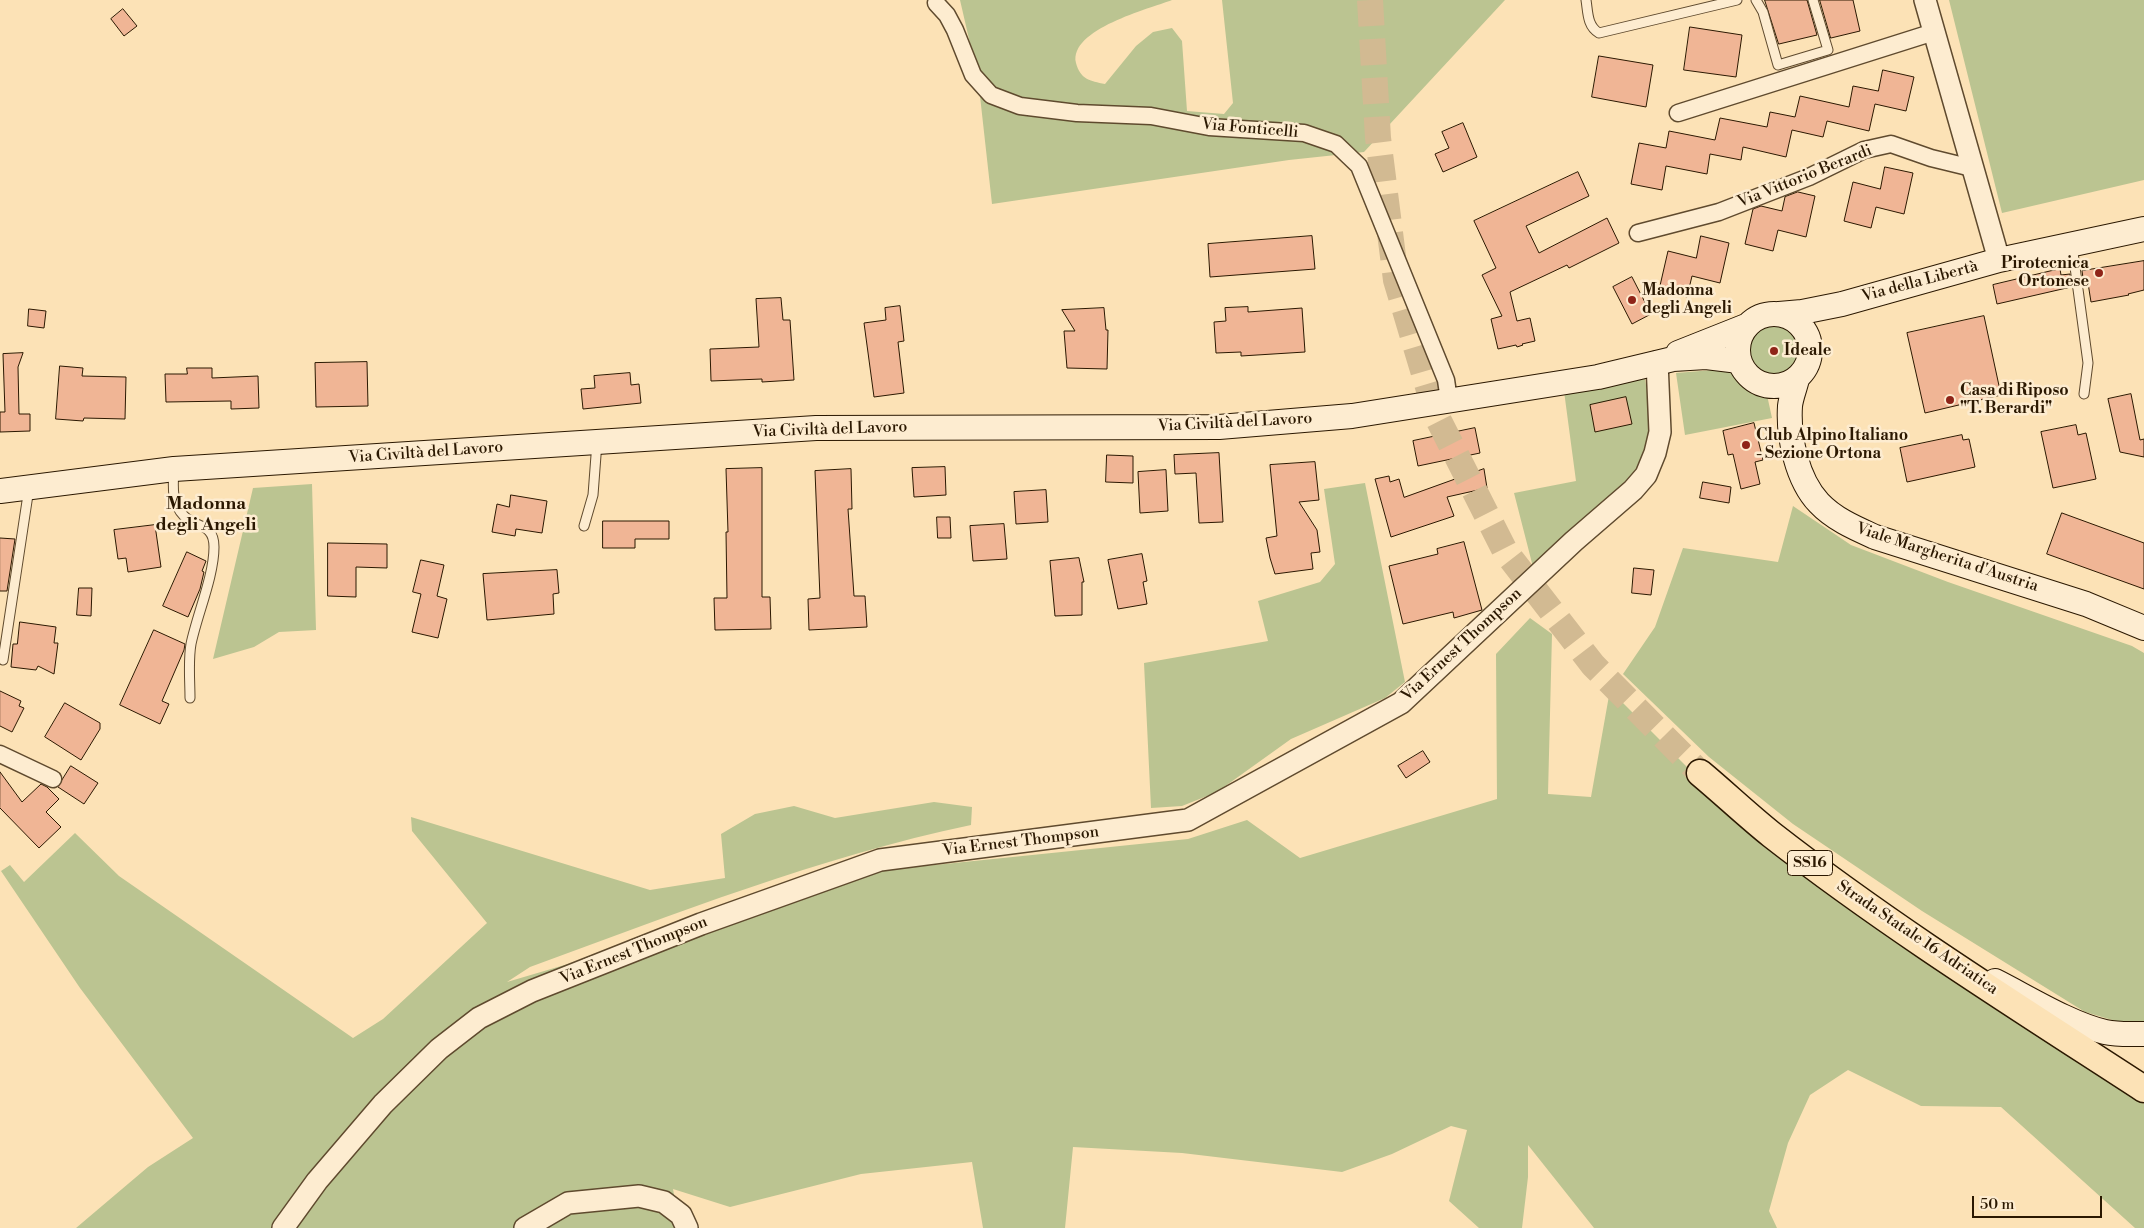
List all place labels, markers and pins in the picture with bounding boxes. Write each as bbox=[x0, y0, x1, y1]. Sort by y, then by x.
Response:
place label: Pirotecnica Ortonese bbox=[2001, 254, 2089, 292]
marker: Pirotecnica Ortonese bbox=[2093, 267, 2105, 279]
place label: Madonna degli Angeli bbox=[1642, 281, 1732, 319]
marker: Madonna degli Angeli bbox=[1626, 294, 1638, 306]
place label: Ideale bbox=[1784, 341, 1831, 361]
marker: Ideale bbox=[1768, 345, 1780, 357]
place label: Casa di Riposo "T. Berardi" bbox=[1960, 381, 2069, 419]
marker: Casa di Riposo "T. Berardi" bbox=[1944, 394, 1956, 406]
place label: Club Alpino Italiano - Sezione Ortona bbox=[1756, 426, 1908, 464]
marker: Club Alpino Italiano - Sezione Ortona bbox=[1740, 439, 1752, 451]

